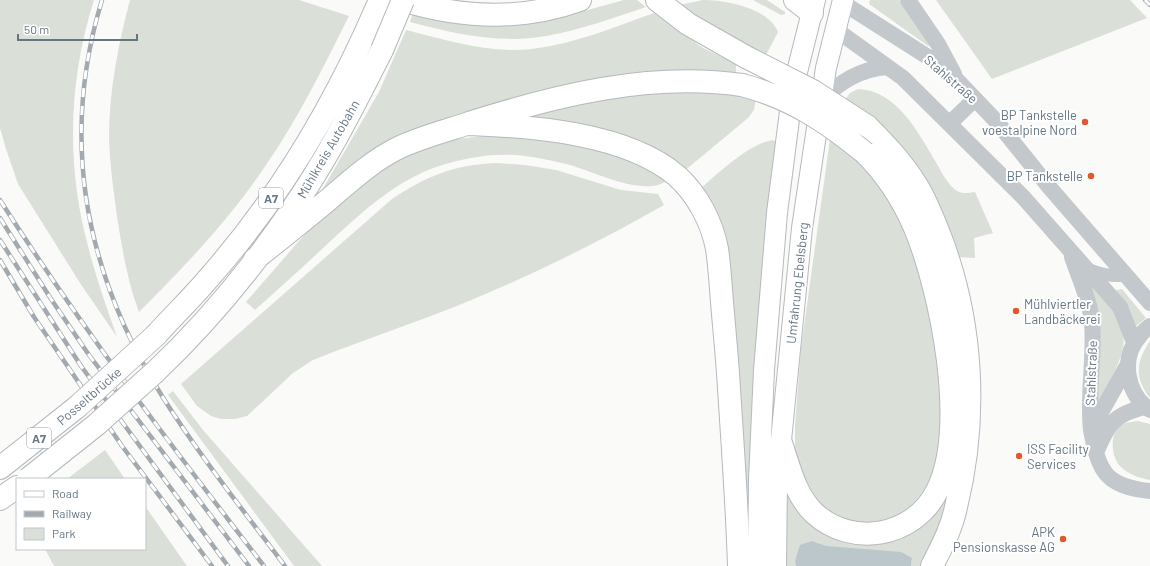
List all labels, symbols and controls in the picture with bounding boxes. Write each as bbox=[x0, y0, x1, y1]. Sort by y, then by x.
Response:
scale bar bbox=[18, 16, 137, 42]
text: 50 m bbox=[24, 22, 49, 36]
street label: Stahlstraße bbox=[921, 51, 981, 107]
street label: Mühlkreis Autobahn bbox=[293, 97, 363, 201]
place label: BP Tankstelle voestalpine Nord bbox=[982, 107, 1077, 138]
marker: BP Tankstelle voestalpine Nord bbox=[1080, 117, 1090, 127]
place label: BP Tankstelle bbox=[1007, 168, 1083, 184]
marker: BP Tankstelle bbox=[1086, 171, 1096, 181]
road number: A7 bbox=[259, 188, 283, 208]
street label: Umfahrung Ebelsberg bbox=[783, 221, 811, 345]
place label: Mühlviertler Landbäckerei bbox=[1024, 296, 1101, 327]
marker: Mühlviertler Landbäckerei bbox=[1011, 306, 1021, 316]
street label: Stahlstraße bbox=[1082, 340, 1100, 406]
street label: Posseltbrücke bbox=[53, 364, 125, 428]
road number: A7 bbox=[27, 428, 51, 448]
place label: ISS Facility Services bbox=[1027, 441, 1089, 472]
marker: ISS Facility Services bbox=[1014, 451, 1024, 461]
legend bbox=[16, 478, 146, 550]
text: Road bbox=[52, 486, 79, 500]
text: Railway bbox=[52, 506, 92, 520]
place label: APK Pensionskasse AG bbox=[953, 524, 1055, 555]
text: Park bbox=[52, 526, 76, 540]
marker: APK Pensionskasse AG bbox=[1058, 534, 1068, 544]

